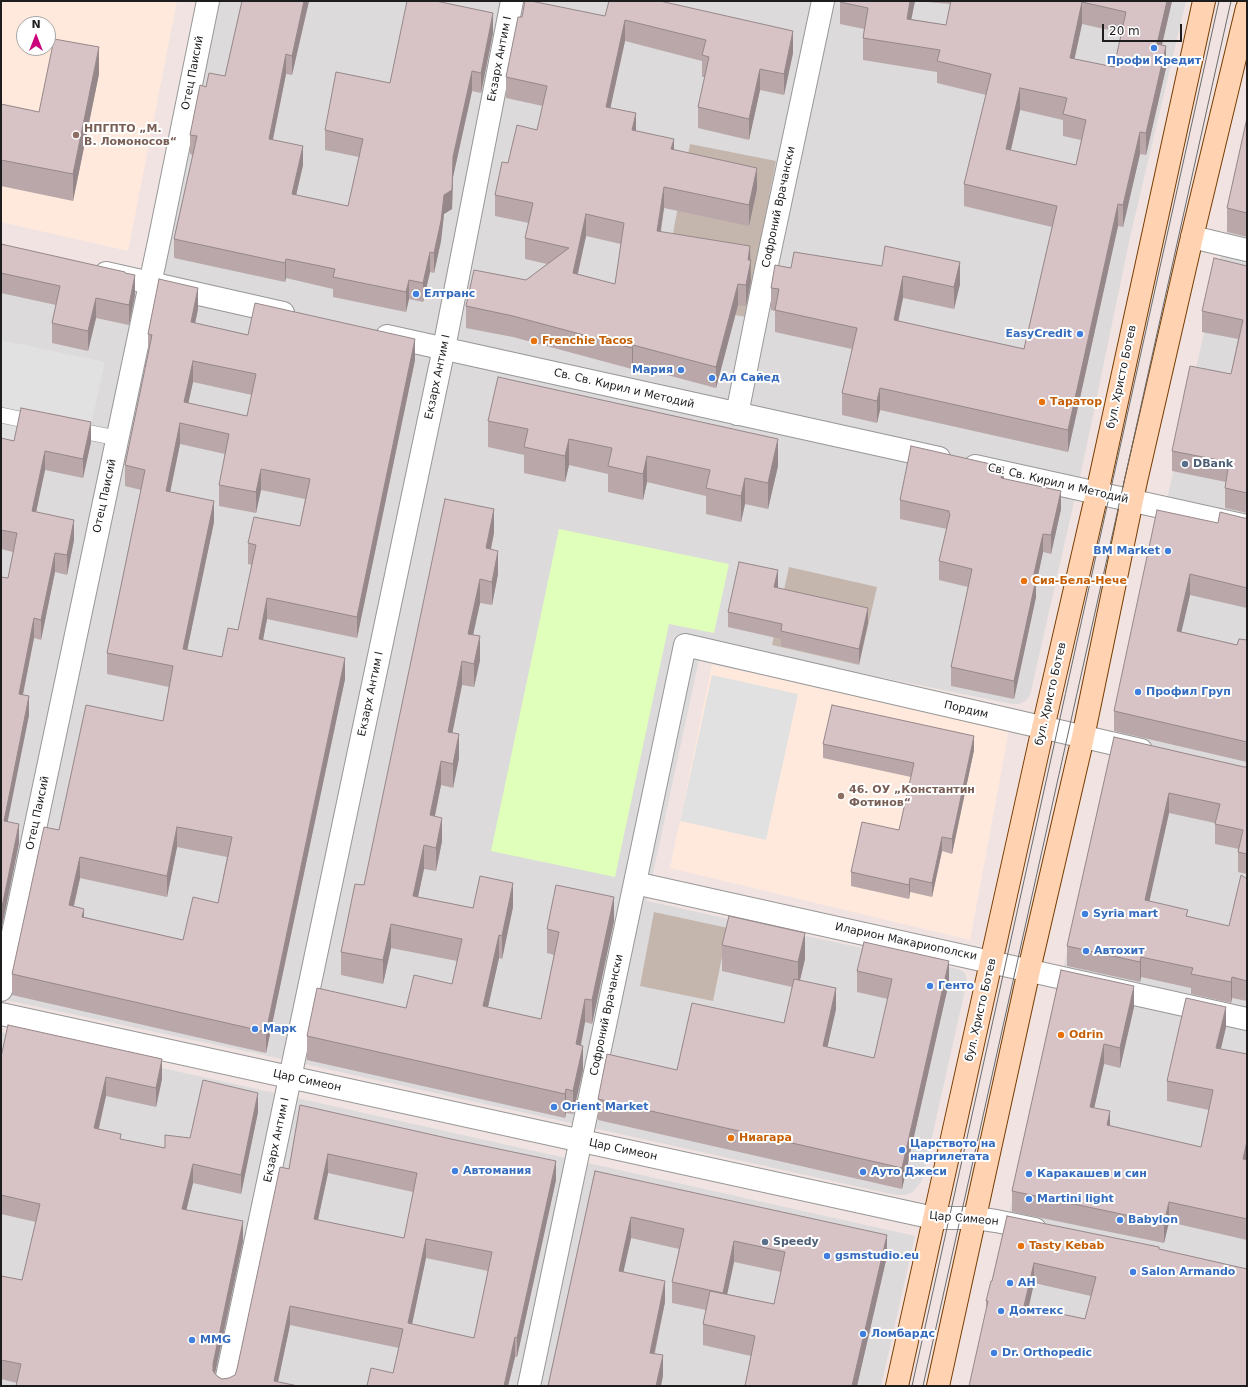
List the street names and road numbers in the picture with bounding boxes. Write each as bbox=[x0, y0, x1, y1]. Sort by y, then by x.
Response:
street label: Екзарх Антим I bbox=[485, 15, 515, 103]
street label: Отец Паисий bbox=[179, 35, 207, 111]
street label: Софроний Врачански bbox=[760, 145, 798, 269]
street label: бул. Христо Ботев bbox=[1105, 324, 1139, 430]
street label: Екзарх Антим I bbox=[423, 333, 453, 421]
street label: Св. Св. Кирил и Методий bbox=[552, 366, 696, 412]
street label: Отец Паисий bbox=[91, 458, 119, 534]
street label: Св. Св. Кирил и Методий bbox=[986, 461, 1130, 507]
street label: бул. Христо Ботев bbox=[1033, 641, 1069, 747]
street label: Екзарх Антим I bbox=[356, 650, 386, 738]
street label: Пордим bbox=[943, 699, 989, 721]
street label: Отец Паисий bbox=[24, 775, 52, 851]
street label: Иларион Макариополски bbox=[834, 920, 978, 964]
street label: Софроний Врачански bbox=[588, 953, 626, 1077]
street label: бул. Христо Ботев bbox=[963, 957, 999, 1063]
street label: Цар Симеон bbox=[272, 1067, 342, 1095]
street label: Екзарх Антим I bbox=[262, 1096, 292, 1184]
street label: Цар Симеон bbox=[588, 1136, 658, 1164]
street label: Цар Симеон bbox=[929, 1209, 999, 1229]

